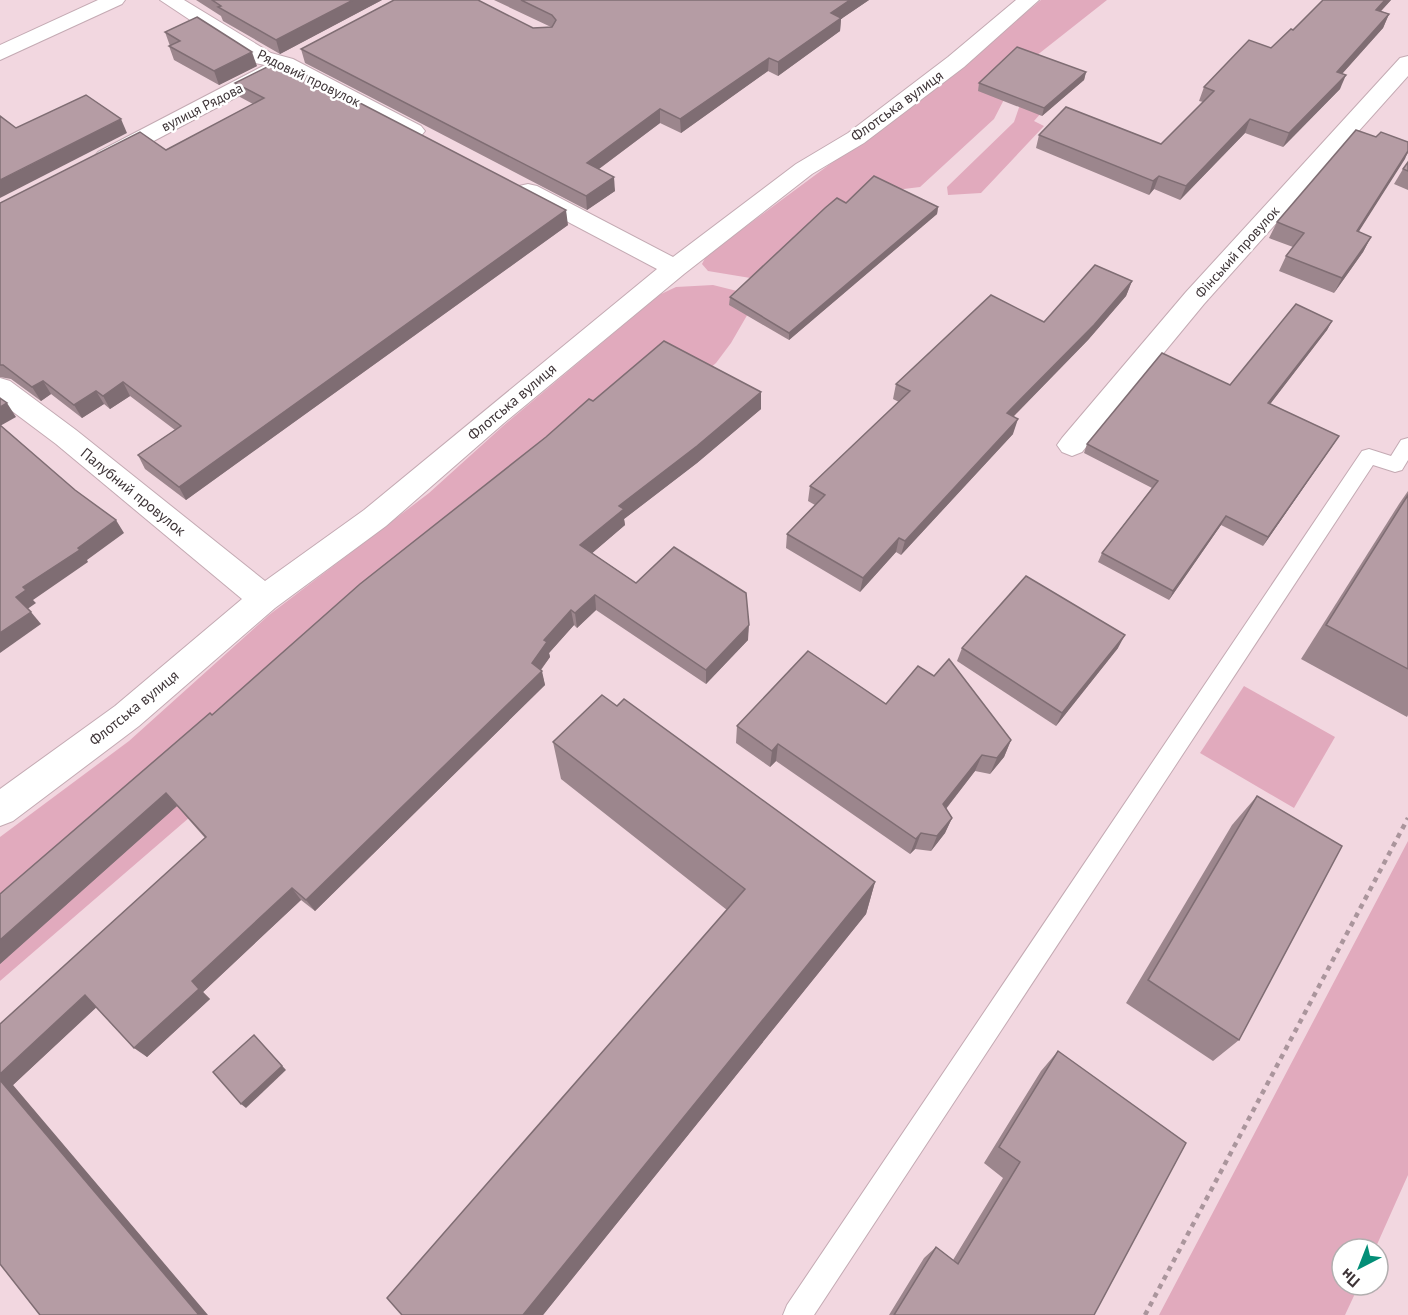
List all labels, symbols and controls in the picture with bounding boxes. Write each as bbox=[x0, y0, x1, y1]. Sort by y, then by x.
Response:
street label: Рядовий провулок bbox=[255, 45, 364, 111]
street label: Флотська вулиця bbox=[847, 66, 947, 146]
street label: вулиця Рядова bbox=[158, 79, 246, 135]
street label: Фінський провулок bbox=[1191, 202, 1283, 302]
street label: Флотська вулиця bbox=[463, 359, 560, 444]
street label: Палубний провулок bbox=[77, 443, 190, 540]
street label: Флотська вулиця bbox=[85, 666, 182, 750]
north arrow bbox=[1330, 1237, 1390, 1297]
text: Пн bbox=[1336, 1264, 1364, 1292]

